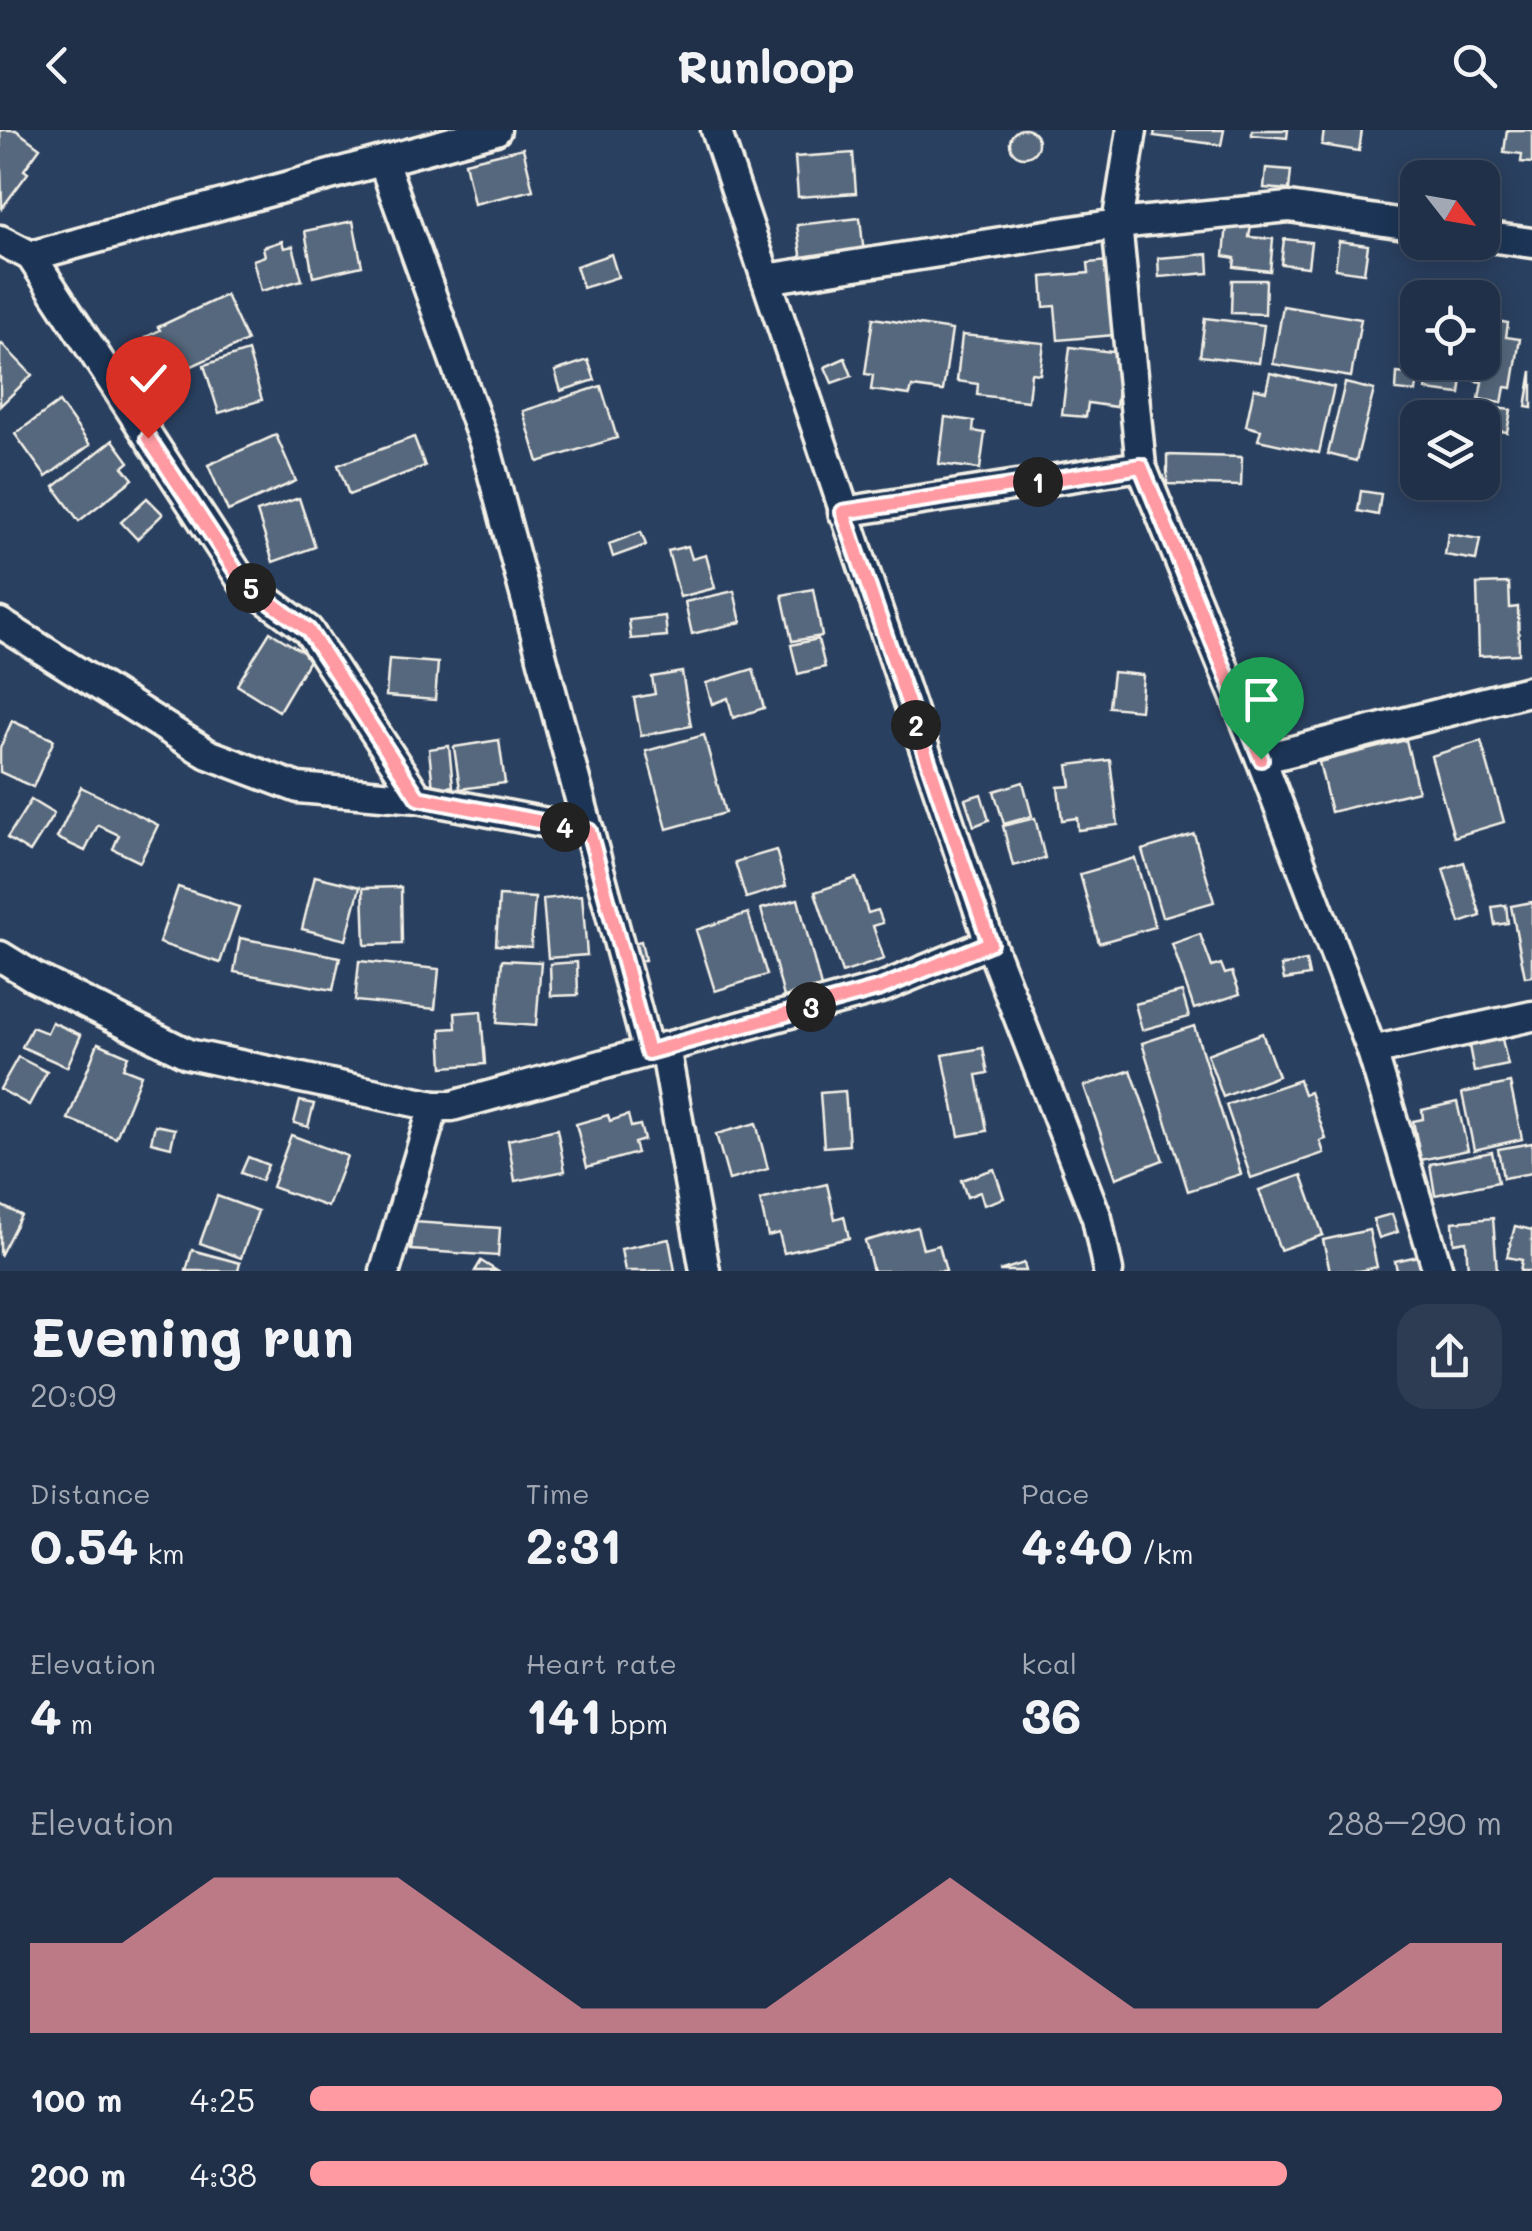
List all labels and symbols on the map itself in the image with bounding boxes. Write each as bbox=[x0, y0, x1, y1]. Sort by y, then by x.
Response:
north arrow bbox=[1400, 160, 1500, 260]
pin bbox=[106, 336, 191, 439]
pin: 1 bbox=[1013, 457, 1063, 507]
pin: 5 bbox=[226, 563, 276, 613]
pin bbox=[1219, 657, 1304, 760]
pin: 2 bbox=[891, 700, 941, 750]
pin: 4 bbox=[540, 802, 590, 852]
pin: 3 bbox=[786, 982, 836, 1032]

